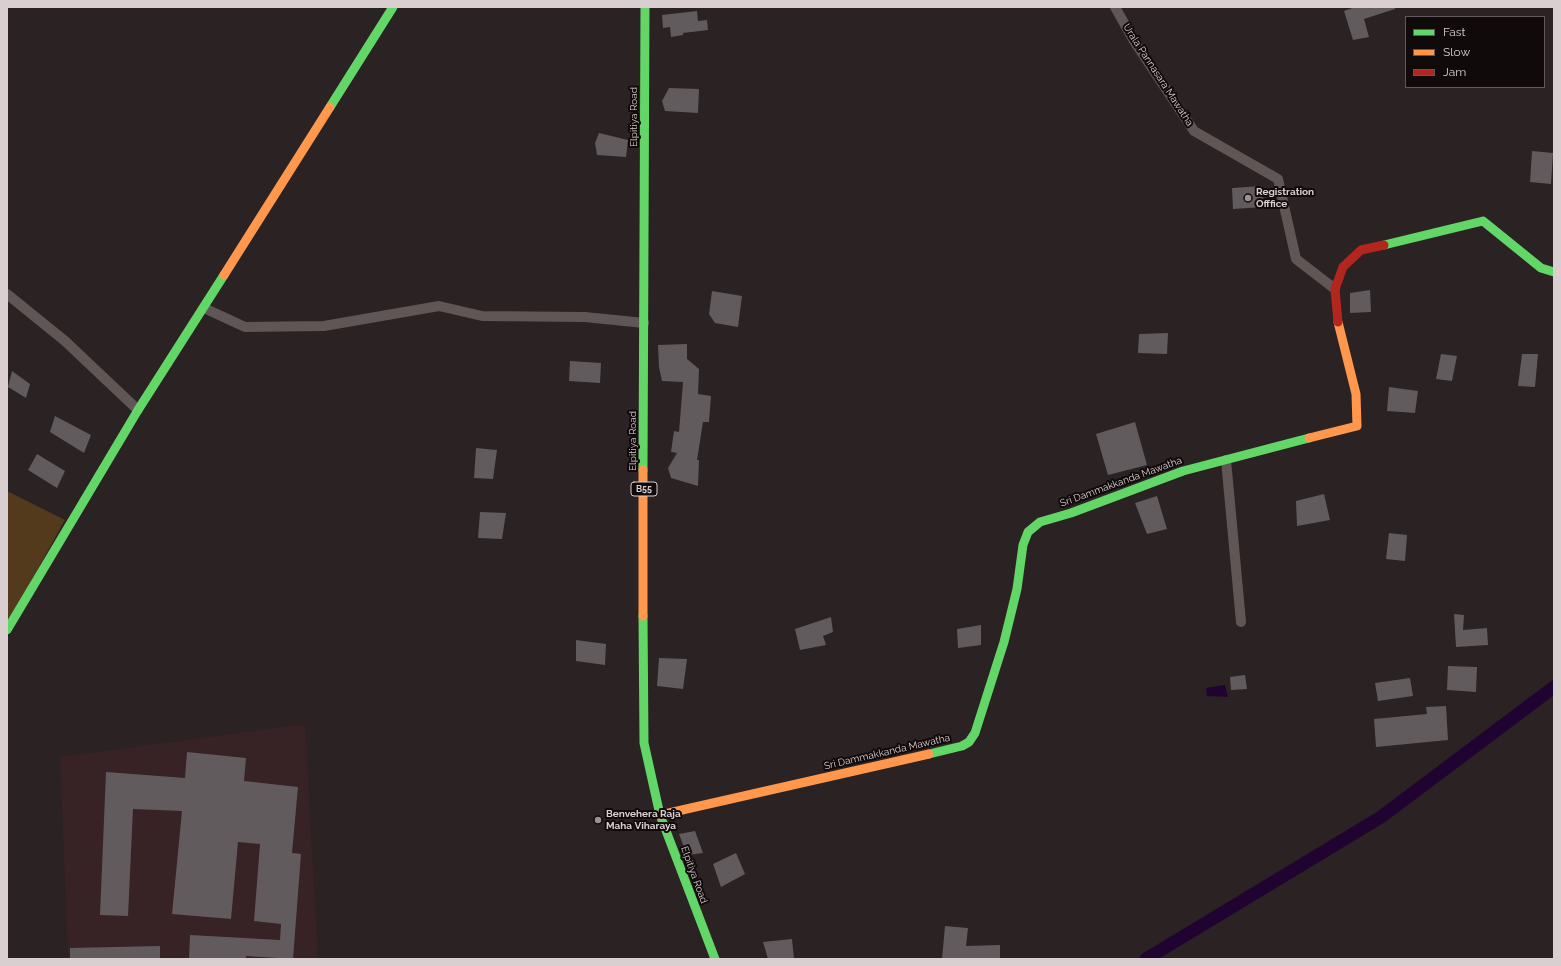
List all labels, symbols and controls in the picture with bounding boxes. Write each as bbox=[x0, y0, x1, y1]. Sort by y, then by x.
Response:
legend bbox=[1405, 16, 1545, 88]
street label: Urala Pannasara Mawatha bbox=[1120, 22, 1196, 128]
text: Fast bbox=[1443, 25, 1466, 39]
text: Slow bbox=[1443, 45, 1470, 59]
text: Jam bbox=[1443, 65, 1466, 79]
street label: Elpitiya Road bbox=[628, 87, 640, 147]
place label: Registration Offfice bbox=[1256, 186, 1314, 210]
marker: Registration Offfice bbox=[1243, 193, 1253, 203]
street label: Elpitiya Road bbox=[627, 411, 639, 471]
street label: Sri Dammakkanda Mawatha bbox=[1058, 454, 1184, 510]
road number: B55 bbox=[631, 482, 657, 496]
street label: Sri Dammakkanda Mawatha bbox=[823, 732, 951, 772]
place label: Benvehera Raja Maha Viharaya bbox=[606, 808, 681, 832]
marker: Benvehera Raja Maha Viharaya bbox=[593, 815, 603, 825]
street label: Elpitiya Road bbox=[678, 845, 710, 905]

